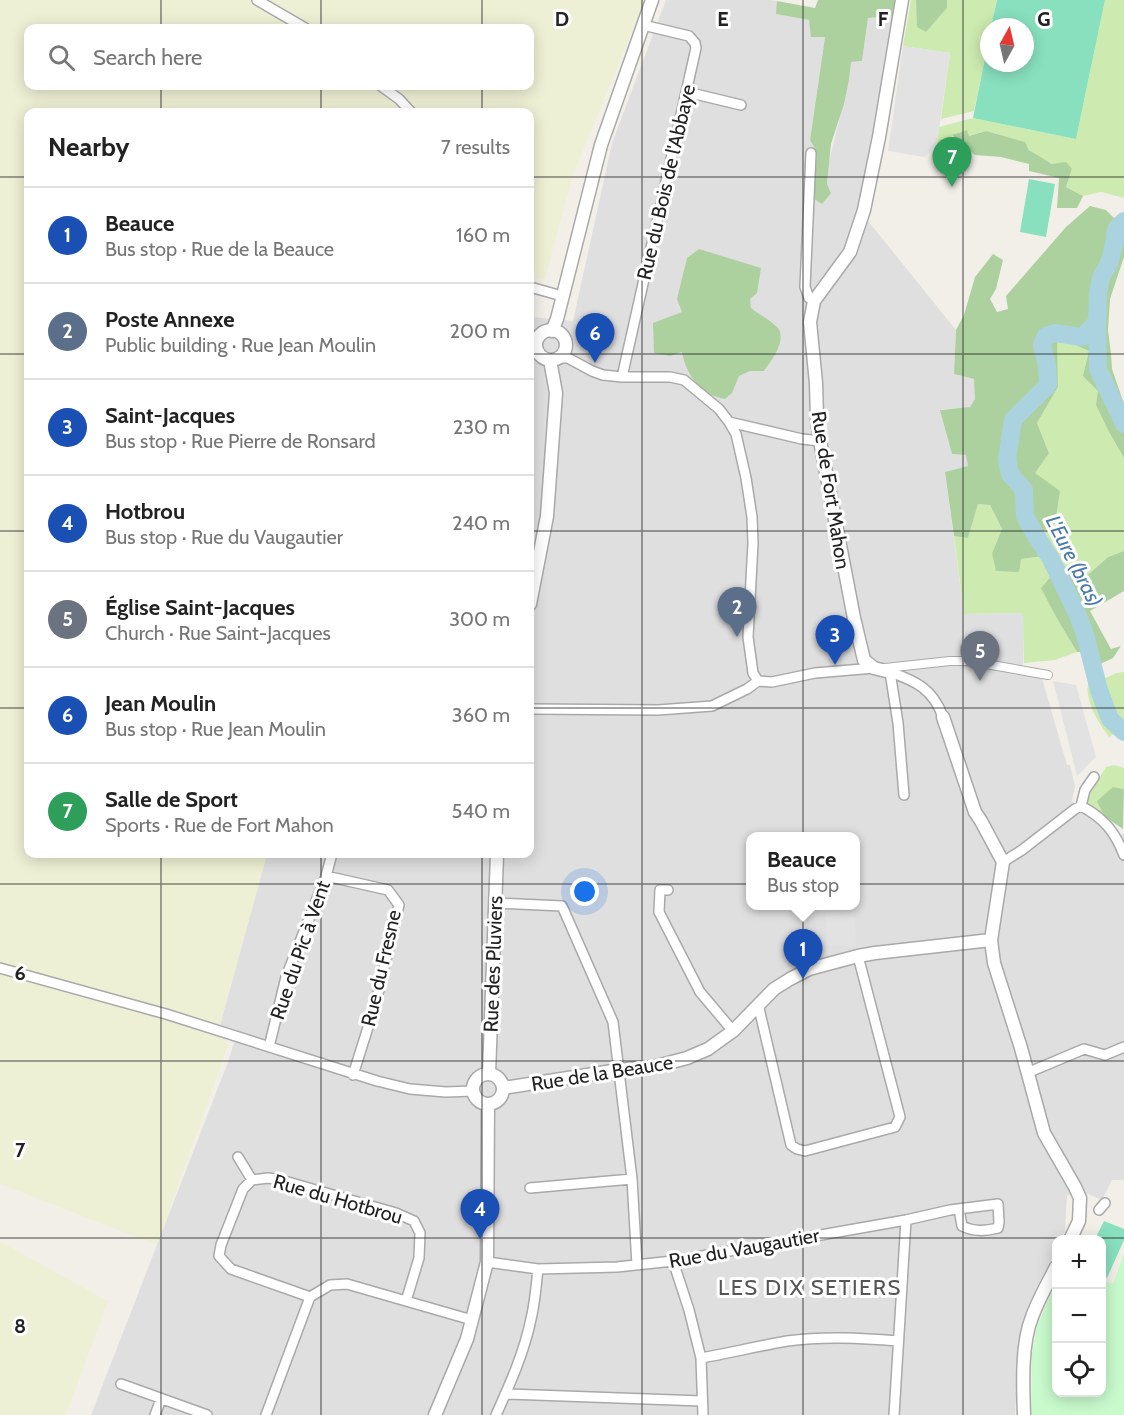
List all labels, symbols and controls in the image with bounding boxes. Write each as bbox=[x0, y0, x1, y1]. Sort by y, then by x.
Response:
text: D bbox=[555, 7, 569, 31]
text: E bbox=[717, 7, 729, 31]
text: F bbox=[878, 7, 889, 31]
text: G bbox=[1037, 7, 1051, 31]
north arrow bbox=[980, 18, 1034, 72]
search box bbox=[24, 24, 534, 90]
icon: search bbox=[45, 41, 78, 74]
text: Search here bbox=[93, 44, 202, 71]
street label: Rue du Bois de l'Abbaye bbox=[632, 82, 700, 282]
text: Nearby bbox=[48, 131, 129, 163]
text: 7 results bbox=[441, 135, 510, 159]
pin: 7 bbox=[932, 138, 972, 187]
text: Beauce bbox=[105, 210, 174, 237]
text: 1 bbox=[64, 223, 71, 247]
text: 160 m bbox=[456, 223, 510, 247]
text: Bus stop · Rue de la Beauce bbox=[105, 237, 334, 261]
text: Poste Annexe bbox=[105, 306, 235, 333]
pin: 6 bbox=[576, 314, 614, 363]
text: 2 bbox=[62, 319, 73, 343]
text: 200 m bbox=[450, 319, 510, 343]
text: Public building · Rue Jean Moulin bbox=[105, 333, 376, 357]
text: Saint-Jacques bbox=[105, 402, 235, 429]
street label: Rue de Fort Mahon bbox=[807, 409, 855, 571]
text: 3 bbox=[62, 415, 73, 439]
text: 230 m bbox=[453, 415, 510, 439]
text: Bus stop · Rue Pierre de Ronsard bbox=[105, 429, 376, 453]
text: Hotbrou bbox=[105, 498, 185, 525]
text: 4 bbox=[61, 511, 74, 535]
text: 240 m bbox=[452, 511, 510, 535]
water label: L'Eure (bras) bbox=[1041, 511, 1108, 611]
text: Bus stop · Rue du Vaugautier bbox=[105, 525, 343, 549]
pin: 2 bbox=[718, 588, 756, 637]
text: Église Saint-Jacques bbox=[105, 594, 295, 621]
text: 5 bbox=[62, 607, 73, 631]
text: 300 m bbox=[449, 607, 510, 631]
pin: 3 bbox=[816, 616, 854, 665]
text: Church · Rue Saint-Jacques bbox=[105, 621, 331, 645]
pin: 5 bbox=[960, 632, 1000, 681]
text: Jean Moulin bbox=[105, 690, 216, 717]
text: 6 bbox=[62, 703, 73, 727]
text: 360 m bbox=[452, 703, 510, 727]
text: Bus stop · Rue Jean Moulin bbox=[105, 717, 326, 741]
text: Salle de Sport bbox=[105, 786, 238, 813]
text: 7 bbox=[62, 799, 73, 823]
text: 540 m bbox=[452, 799, 510, 823]
text: Sports · Rue de Fort Mahon bbox=[105, 813, 334, 837]
popup bbox=[746, 832, 860, 910]
text: Beauce bbox=[767, 846, 836, 873]
text: Bus stop bbox=[767, 873, 839, 897]
street label: Rue du Pic à Vent bbox=[265, 877, 335, 1023]
your location bbox=[570, 877, 599, 906]
street label: Rue des Pluviers bbox=[479, 895, 507, 1033]
street label: Rue du Fresne bbox=[356, 907, 406, 1029]
pin: 1 bbox=[784, 930, 822, 979]
text: 6 bbox=[14, 961, 26, 985]
street label: Rue de la Beauce bbox=[529, 1050, 675, 1096]
text: 7 bbox=[15, 1138, 26, 1162]
street label: Rue du Hotbrou bbox=[271, 1169, 405, 1229]
pin: 4 bbox=[460, 1190, 500, 1239]
street label: Rue du Vaugautier bbox=[667, 1223, 822, 1273]
map controls bbox=[1052, 1235, 1106, 1397]
button: + bbox=[1052, 1235, 1106, 1289]
district label: LES DIX SETIERS bbox=[718, 1274, 902, 1301]
button: − bbox=[1052, 1289, 1106, 1343]
text: 8 bbox=[14, 1314, 26, 1338]
button: locate bbox=[1052, 1343, 1106, 1397]

